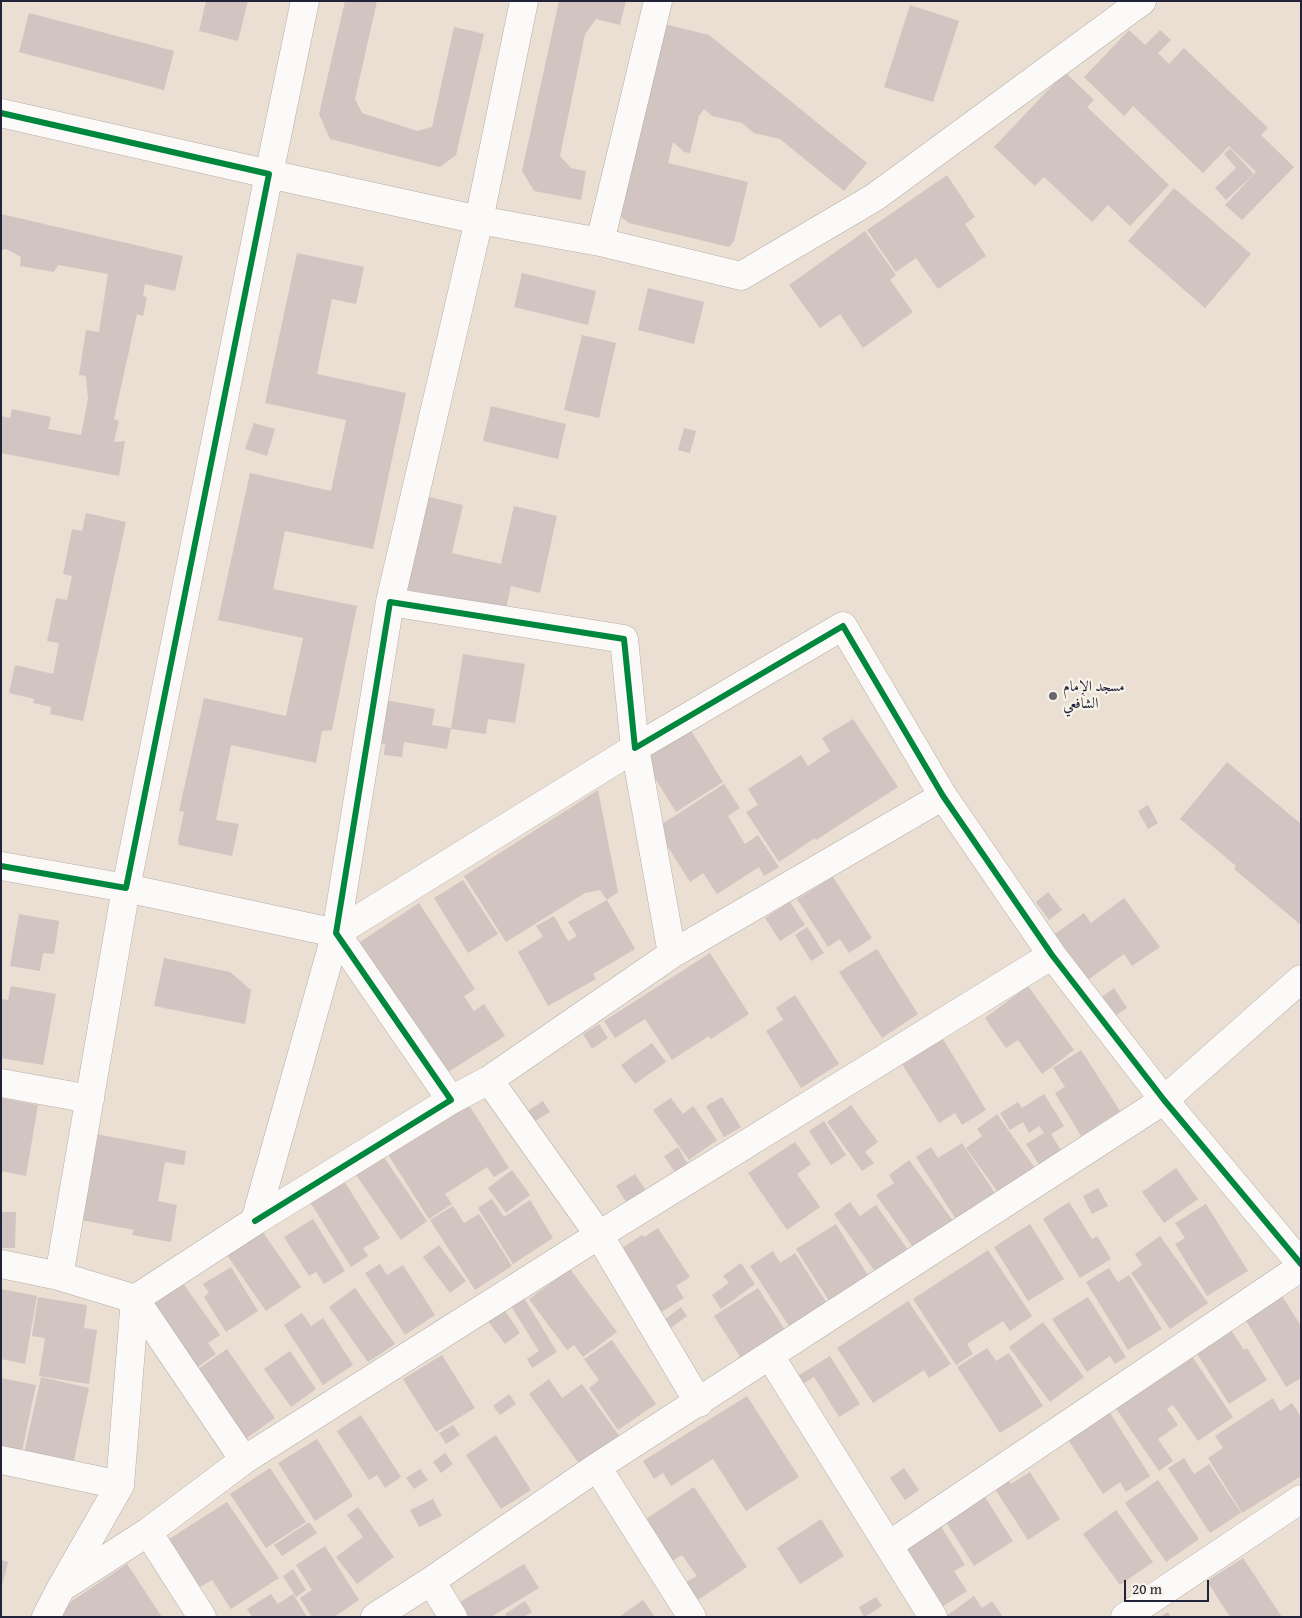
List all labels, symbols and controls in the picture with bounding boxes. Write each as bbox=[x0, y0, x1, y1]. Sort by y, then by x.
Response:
place label: مسجد الإمام الشافعي bbox=[1063, 678, 1125, 713]
marker: مسجد الإمام الشافعي bbox=[1047, 690, 1059, 702]
scale bar bbox=[1127, 1570, 1212, 1602]
text: 20 m bbox=[1132, 1578, 1162, 1599]

